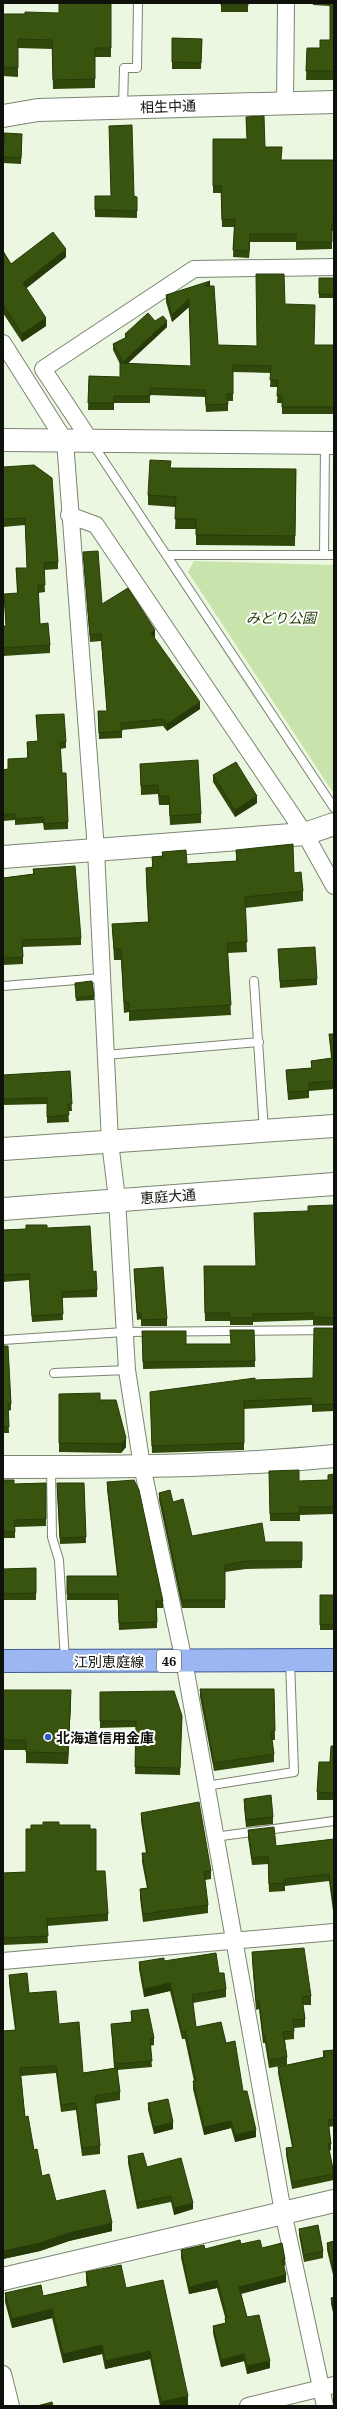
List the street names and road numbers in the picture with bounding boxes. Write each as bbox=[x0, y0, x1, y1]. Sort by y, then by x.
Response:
street label: 相生中通 bbox=[140, 96, 196, 116]
street label: 恵庭大通 bbox=[139, 1185, 197, 1207]
road number: 46 bbox=[157, 1650, 181, 1672]
street label: 江別恵庭線 bbox=[74, 1652, 144, 1671]

